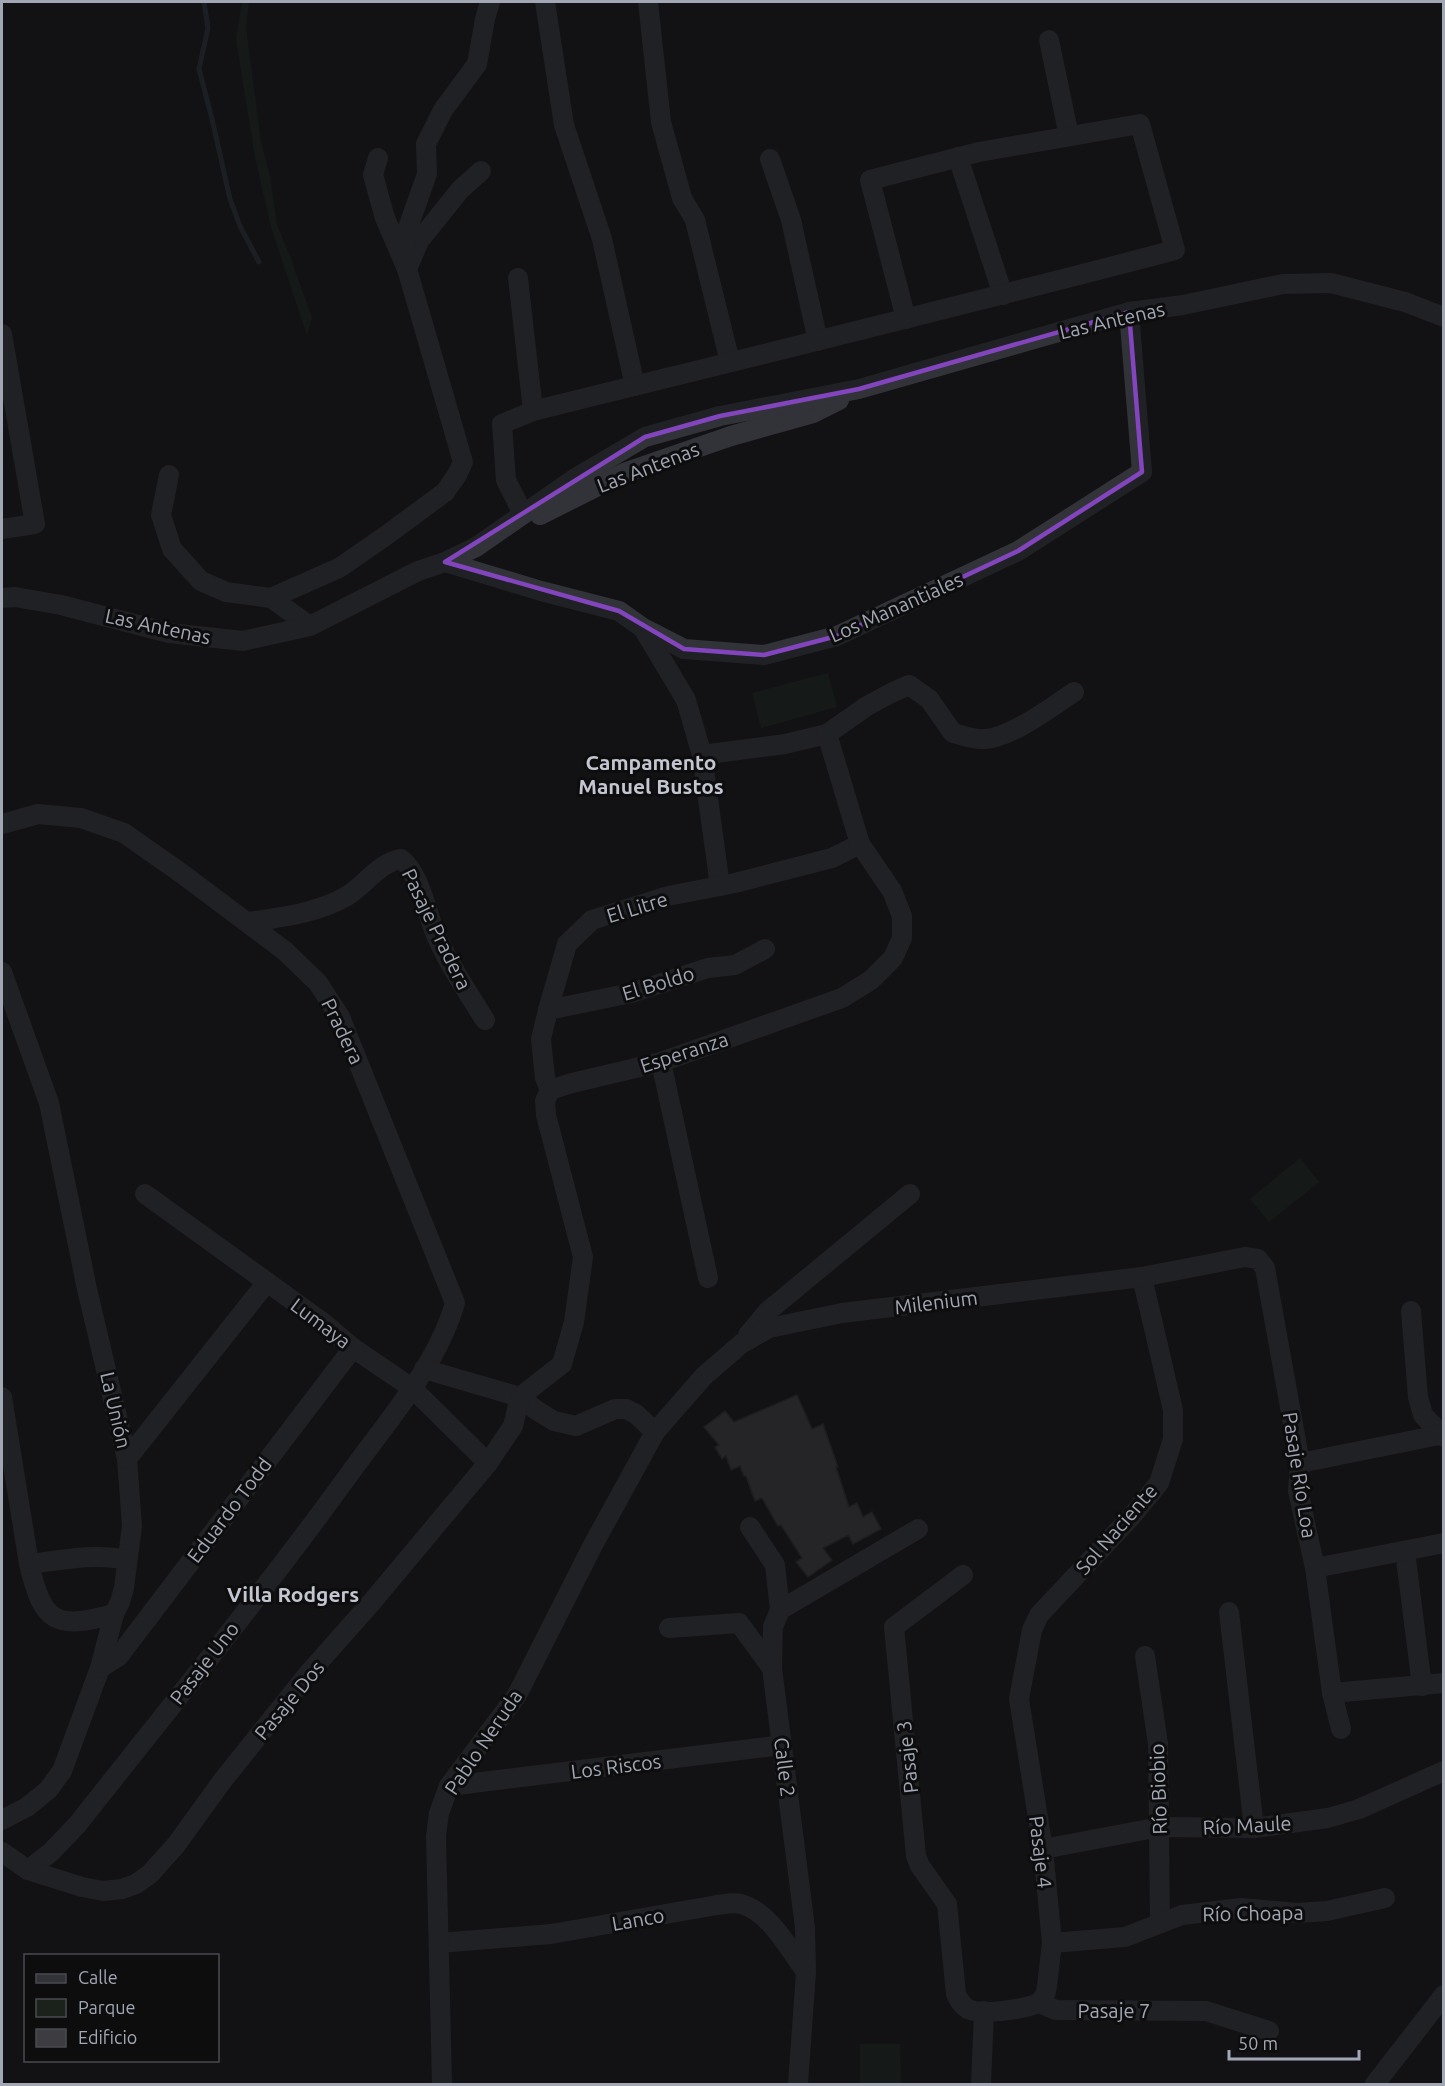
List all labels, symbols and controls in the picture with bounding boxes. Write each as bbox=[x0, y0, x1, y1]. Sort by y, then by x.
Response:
street label: Las Antenas bbox=[1057, 297, 1167, 343]
street label: Las Antenas bbox=[594, 437, 702, 497]
street label: Los Manantiales bbox=[826, 567, 966, 647]
street label: Las Antenas bbox=[103, 604, 213, 648]
district label: Campamento Manuel Bustos bbox=[578, 750, 724, 798]
street label: Pasaje Pradera bbox=[398, 865, 476, 993]
street label: El Litre bbox=[604, 887, 670, 927]
street label: El Boldo bbox=[619, 961, 697, 1005]
street label: Pradera bbox=[317, 994, 369, 1068]
street label: Esperanza bbox=[637, 1027, 731, 1077]
street label: Milenium bbox=[893, 1285, 979, 1319]
street label: Lumaya bbox=[287, 1293, 355, 1353]
street label: La Unión bbox=[96, 1369, 136, 1451]
street label: Pasaje Río Loa bbox=[1279, 1410, 1321, 1540]
street label: Eduardo Todd bbox=[182, 1453, 276, 1567]
street label: Sol Naciente bbox=[1071, 1479, 1161, 1579]
district label: Villa Rodgers bbox=[227, 1582, 359, 1606]
street label: Pasaje Uno bbox=[165, 1617, 243, 1709]
street label: Pasaje Dos bbox=[249, 1656, 329, 1744]
street label: Pablo Neruda bbox=[439, 1685, 527, 1799]
street label: Pasaje 3 bbox=[892, 1720, 922, 1794]
street label: Calle 2 bbox=[770, 1736, 800, 1798]
street label: Río Biobio bbox=[1145, 1743, 1171, 1835]
street label: Los Riscos bbox=[570, 1749, 662, 1783]
street label: Río Maule bbox=[1202, 1811, 1292, 1839]
street label: Pasaje 4 bbox=[1025, 1814, 1057, 1890]
street label: Río Choapa bbox=[1202, 1901, 1304, 1925]
street label: Lanco bbox=[610, 1903, 666, 1935]
legend bbox=[24, 1954, 219, 2062]
text: Calle bbox=[78, 1967, 118, 1987]
text: Parque bbox=[78, 1997, 135, 2017]
street label: Pasaje 7 bbox=[1078, 1999, 1150, 2022]
scale bar bbox=[1229, 2023, 1360, 2061]
text: Edificio bbox=[78, 2027, 137, 2047]
text: 50 m bbox=[1238, 2033, 1278, 2053]

